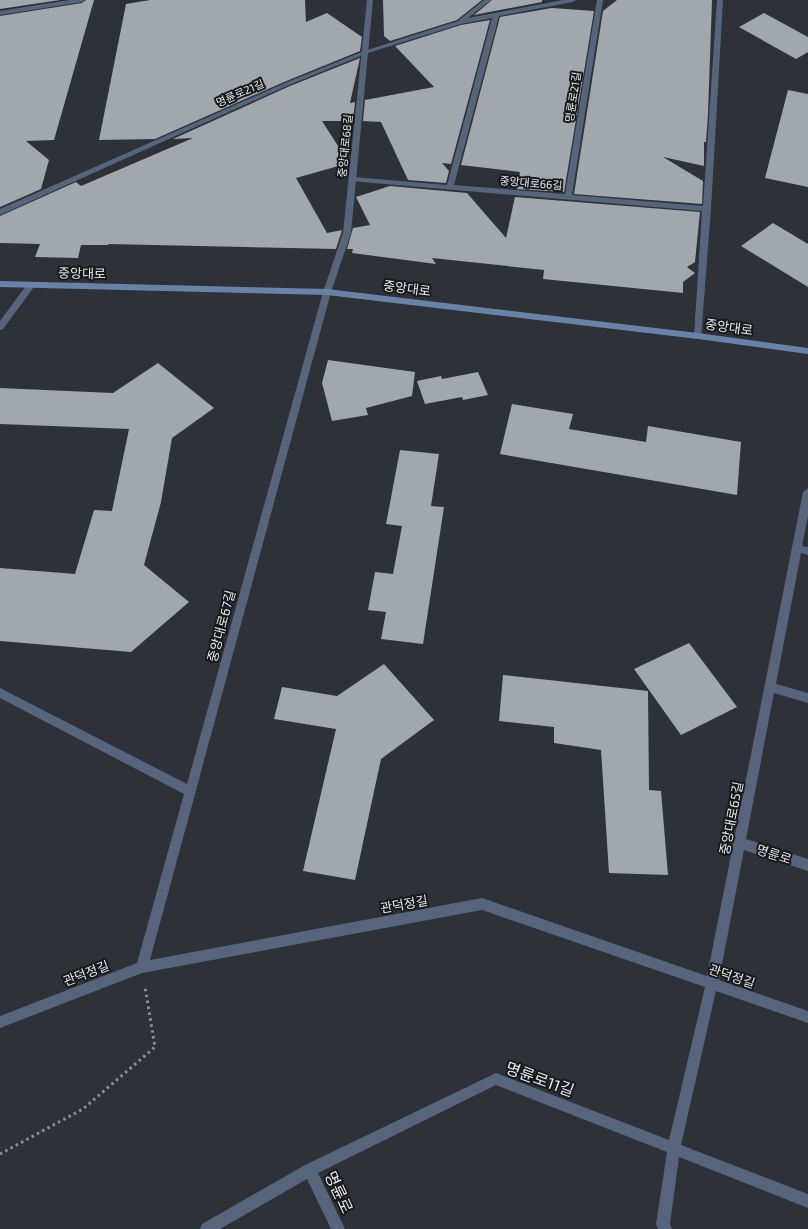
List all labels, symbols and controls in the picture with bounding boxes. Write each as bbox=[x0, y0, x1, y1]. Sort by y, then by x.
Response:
street label: 명륜로21길 bbox=[562, 71, 583, 123]
street label: 명륜로21길 bbox=[214, 76, 266, 109]
street label: 중앙대로68길 bbox=[335, 114, 354, 178]
street label: 중앙대로66길 bbox=[499, 173, 563, 192]
street label: 중앙대로 bbox=[58, 265, 106, 281]
street label: 중앙대로 bbox=[382, 277, 432, 299]
street label: 중앙대로 bbox=[704, 316, 754, 338]
street label: 중앙대로67길 bbox=[204, 588, 238, 664]
street label: 중앙대로65길 bbox=[716, 780, 746, 856]
street label: 명륜로 bbox=[754, 841, 794, 867]
street label: 관덕정길 bbox=[379, 892, 429, 916]
street label: 관덕정길 bbox=[61, 957, 111, 989]
street label: 관덕정길 bbox=[707, 961, 757, 991]
street label: 명륜로11길 bbox=[503, 1057, 577, 1100]
street label: 명륜로 bbox=[322, 1168, 358, 1216]

